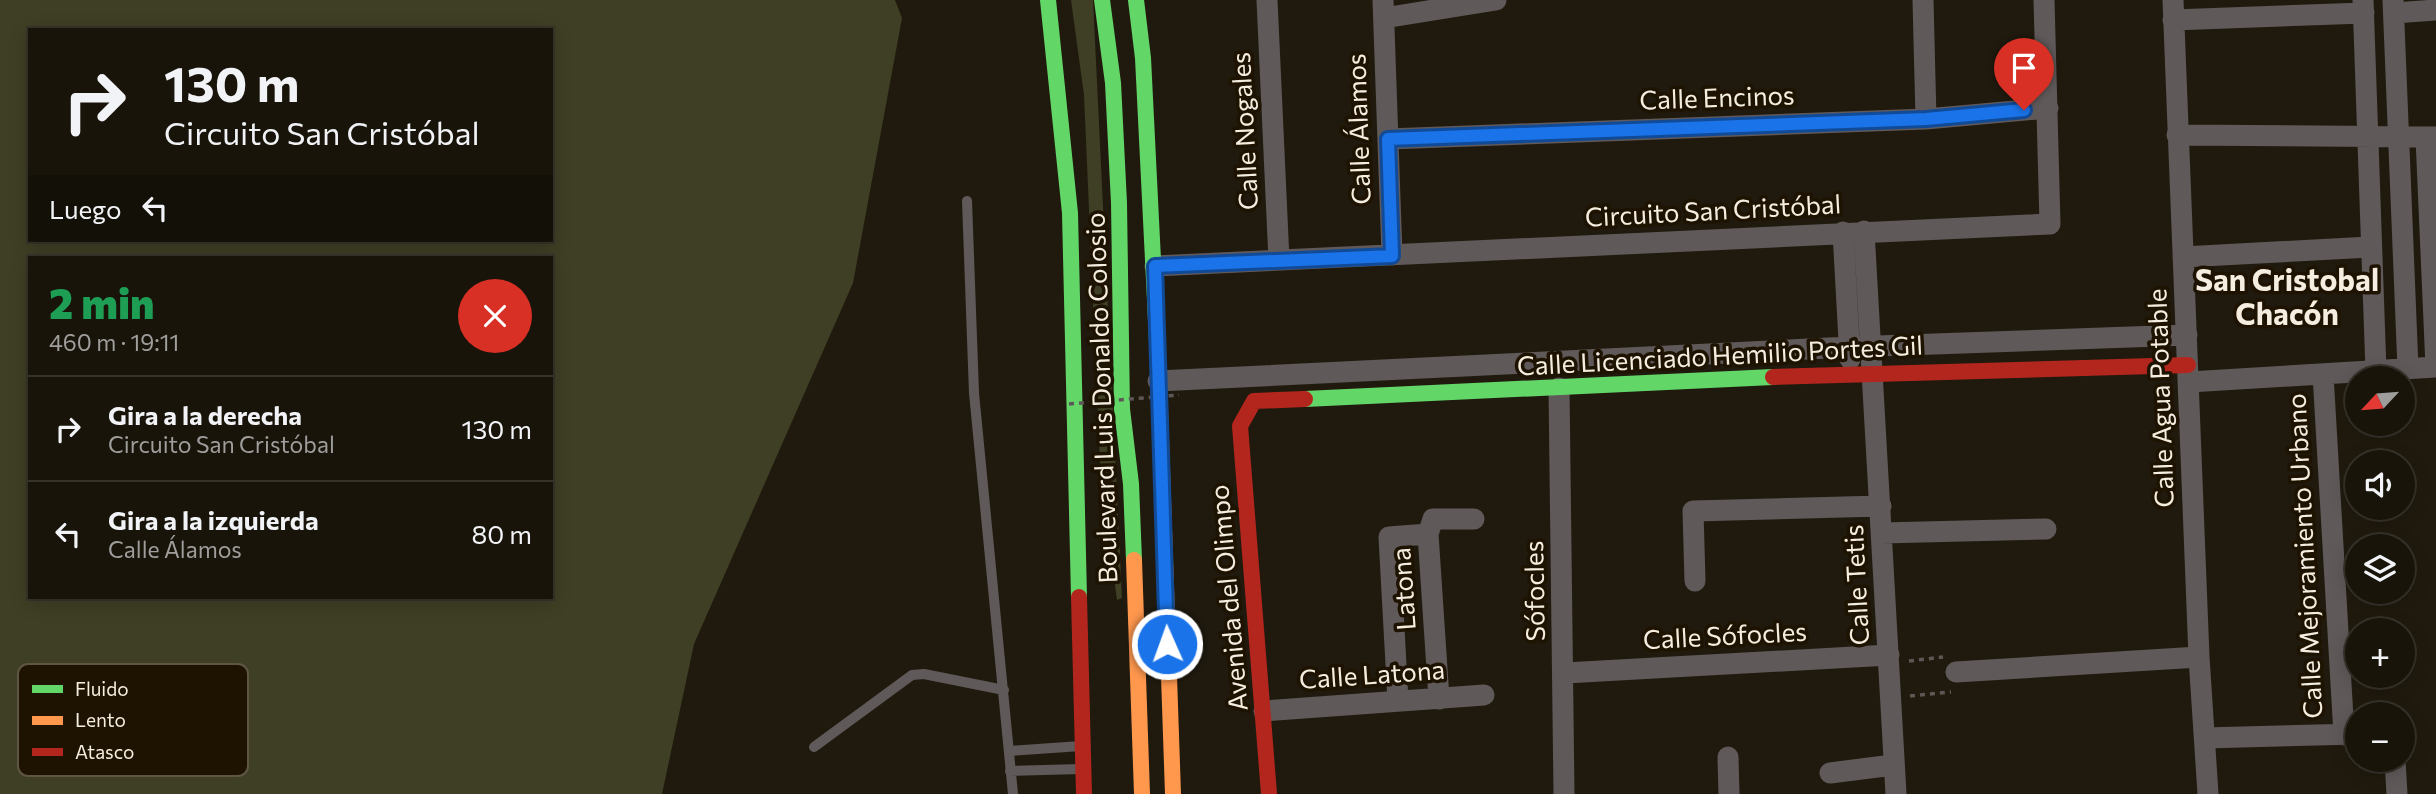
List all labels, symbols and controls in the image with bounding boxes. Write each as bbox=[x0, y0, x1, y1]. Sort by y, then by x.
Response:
pin bbox=[1994, 38, 2054, 110]
icon: arrive bbox=[2005, 49, 2043, 87]
street label: Calle Nogales bbox=[1224, 51, 1263, 211]
text: 130 m bbox=[164, 52, 299, 112]
street label: Calle Álamos bbox=[1339, 53, 1376, 205]
icon: right bbox=[49, 56, 140, 147]
street label: Calle Encinos bbox=[1639, 78, 1795, 115]
text: Circuito San Cristóbal bbox=[164, 112, 480, 152]
street label: Circuito San Cristóbal bbox=[1584, 187, 1842, 232]
icon: left bbox=[136, 189, 174, 227]
text: Luego bbox=[49, 193, 122, 224]
street label: Boulevard Luis Donaldo Colosio bbox=[1079, 212, 1122, 584]
district label: San Cristobal Chacón bbox=[2195, 260, 2379, 331]
text: 2 min bbox=[49, 276, 155, 328]
button: close bbox=[458, 279, 532, 353]
street label: Calle Agua Potable bbox=[2140, 288, 2179, 508]
text: 460 m · 19:11 bbox=[49, 328, 179, 356]
street label: Calle Licenciado Hemilio Portes Gil bbox=[1516, 328, 1924, 381]
north arrow bbox=[2345, 366, 2415, 436]
map controls bbox=[2345, 366, 2415, 772]
street label: Calle Mejoramiento Urbano bbox=[2280, 393, 2327, 719]
text: Gira a la derecha bbox=[108, 399, 302, 430]
icon: right bbox=[49, 410, 87, 448]
text: 130 m bbox=[461, 413, 532, 444]
text: Circuito San Cristóbal bbox=[108, 430, 335, 458]
button: sound bbox=[2345, 450, 2415, 520]
street label: Avenida del Olimpo bbox=[1202, 484, 1253, 713]
text: Gira a la izquierda bbox=[108, 504, 319, 535]
icon: left bbox=[49, 515, 87, 553]
text: 80 m bbox=[472, 518, 532, 549]
street label: Calle Tetis bbox=[1837, 524, 1874, 646]
button: layers bbox=[2345, 534, 2415, 604]
text: Calle Álamos bbox=[108, 535, 242, 563]
street label: Sófocles bbox=[1517, 540, 1550, 642]
street label: Latona bbox=[1384, 547, 1421, 632]
position arrow bbox=[1130, 607, 1204, 681]
street label: Calle Sófocles bbox=[1642, 615, 1808, 654]
button: + bbox=[2345, 618, 2415, 688]
street label: Calle Latona bbox=[1298, 653, 1446, 694]
legend bbox=[18, 664, 248, 776]
text: Fluido bbox=[75, 677, 129, 700]
button: − bbox=[2345, 702, 2415, 772]
text: Lento bbox=[75, 708, 126, 731]
text: Atasco bbox=[75, 740, 134, 763]

